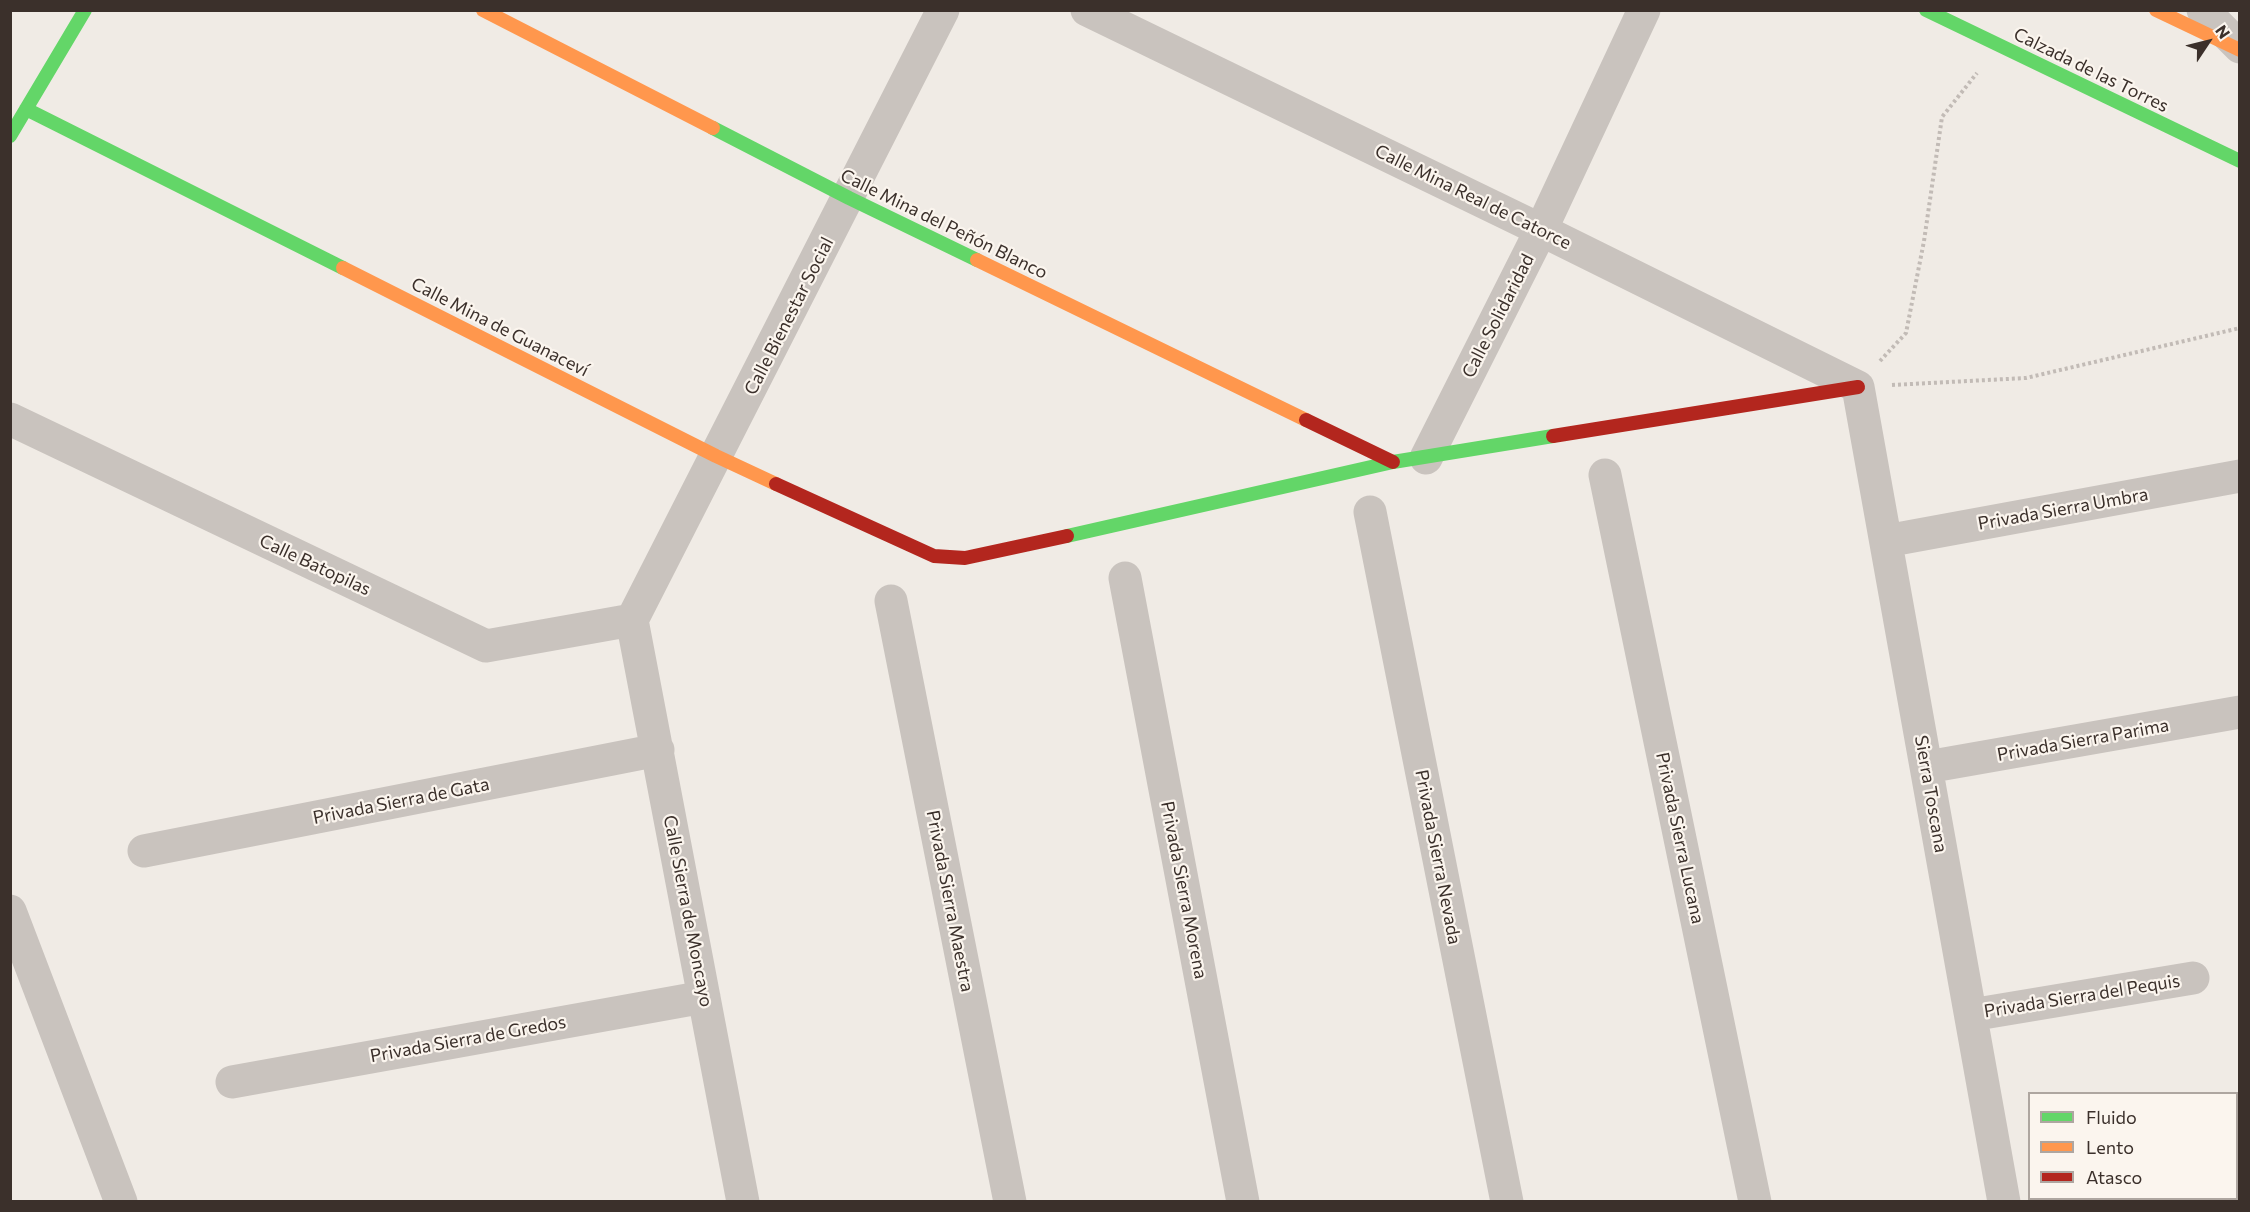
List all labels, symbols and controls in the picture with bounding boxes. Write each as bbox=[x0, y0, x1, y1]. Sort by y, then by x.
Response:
north arrow bbox=[2178, 12, 2238, 72]
text: N bbox=[2212, 21, 2234, 42]
street label: Calzada de las Torres bbox=[2010, 23, 2172, 117]
street label: Calle Mina Real de Catorce bbox=[1371, 140, 1575, 254]
street label: Calle Mina del Peñón Blanco bbox=[837, 164, 1051, 284]
street label: Calle Bienestar Social bbox=[740, 234, 838, 398]
street label: Calle Solidaridad bbox=[1457, 250, 1539, 382]
street label: Calle Mina de Guanaceví bbox=[408, 273, 592, 381]
street label: Privada Sierra Umbra bbox=[1976, 483, 2150, 535]
street label: Calle Batopilas bbox=[256, 530, 374, 600]
street label: Privada Sierra Parima bbox=[1995, 714, 2171, 766]
street label: Sierra Toscana bbox=[1910, 734, 1952, 854]
street label: Privada Sierra Lucana bbox=[1651, 750, 1709, 926]
street label: Privada Sierra Nevada bbox=[1410, 768, 1466, 946]
street label: Privada Sierra de Gata bbox=[311, 773, 491, 829]
street label: Privada Sierra Morena bbox=[1156, 799, 1212, 981]
street label: Privada Sierra Maestra bbox=[922, 808, 978, 994]
street label: Calle Sierra de Moncayo bbox=[659, 813, 717, 1009]
street label: Privada Sierra del Pequis bbox=[1982, 970, 2182, 1022]
street label: Privada Sierra de Gredos bbox=[368, 1011, 568, 1067]
legend bbox=[2028, 1092, 2238, 1200]
text: Fluido bbox=[2086, 1106, 2137, 1128]
text: Lento bbox=[2086, 1136, 2134, 1158]
text: Atasco bbox=[2086, 1166, 2142, 1188]

